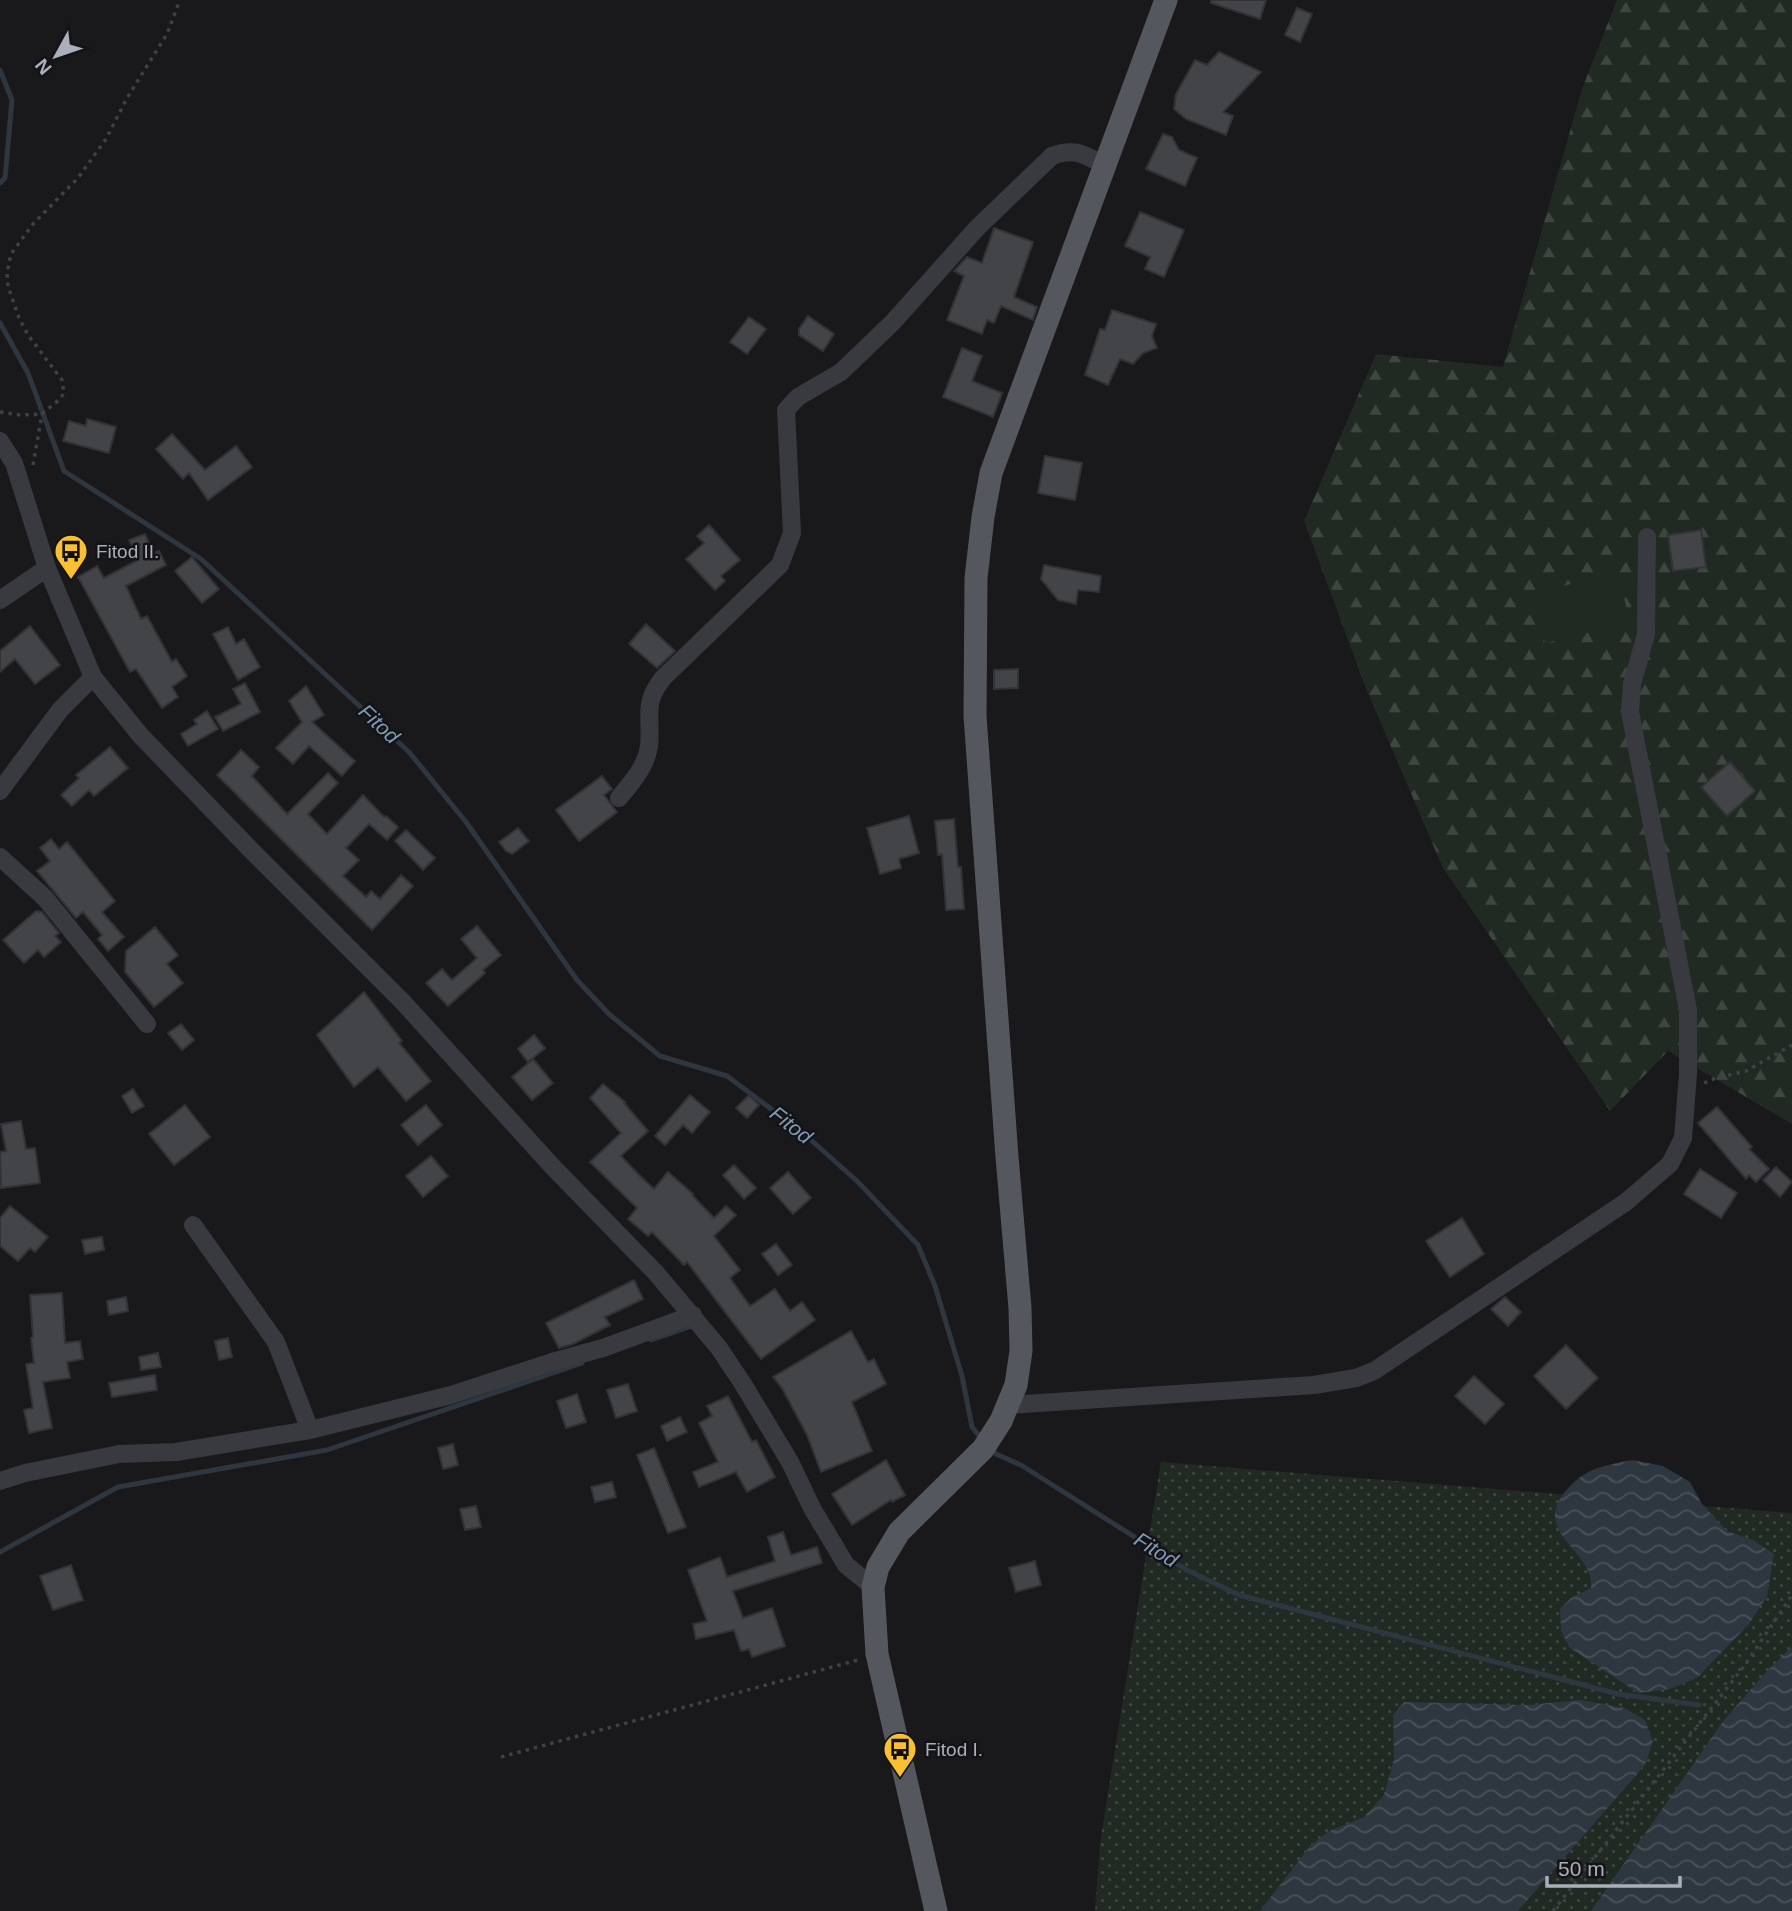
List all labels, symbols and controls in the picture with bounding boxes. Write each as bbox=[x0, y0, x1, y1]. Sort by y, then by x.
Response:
north arrow bbox=[21, 21, 91, 91]
text: N bbox=[31, 55, 56, 79]
bus stop icon: Fitod II. bbox=[52, 532, 90, 581]
place label: Fitod II. bbox=[96, 541, 159, 562]
water label: Fitod bbox=[354, 699, 405, 749]
water label: Fitod bbox=[766, 1101, 818, 1149]
water label: Fitod bbox=[1130, 1527, 1183, 1572]
bus stop icon: Fitod I. bbox=[881, 1730, 919, 1779]
place label: Fitod I. bbox=[925, 1739, 983, 1760]
scale bar bbox=[1547, 1844, 1680, 1888]
text: 50 m bbox=[1558, 1857, 1605, 1880]

